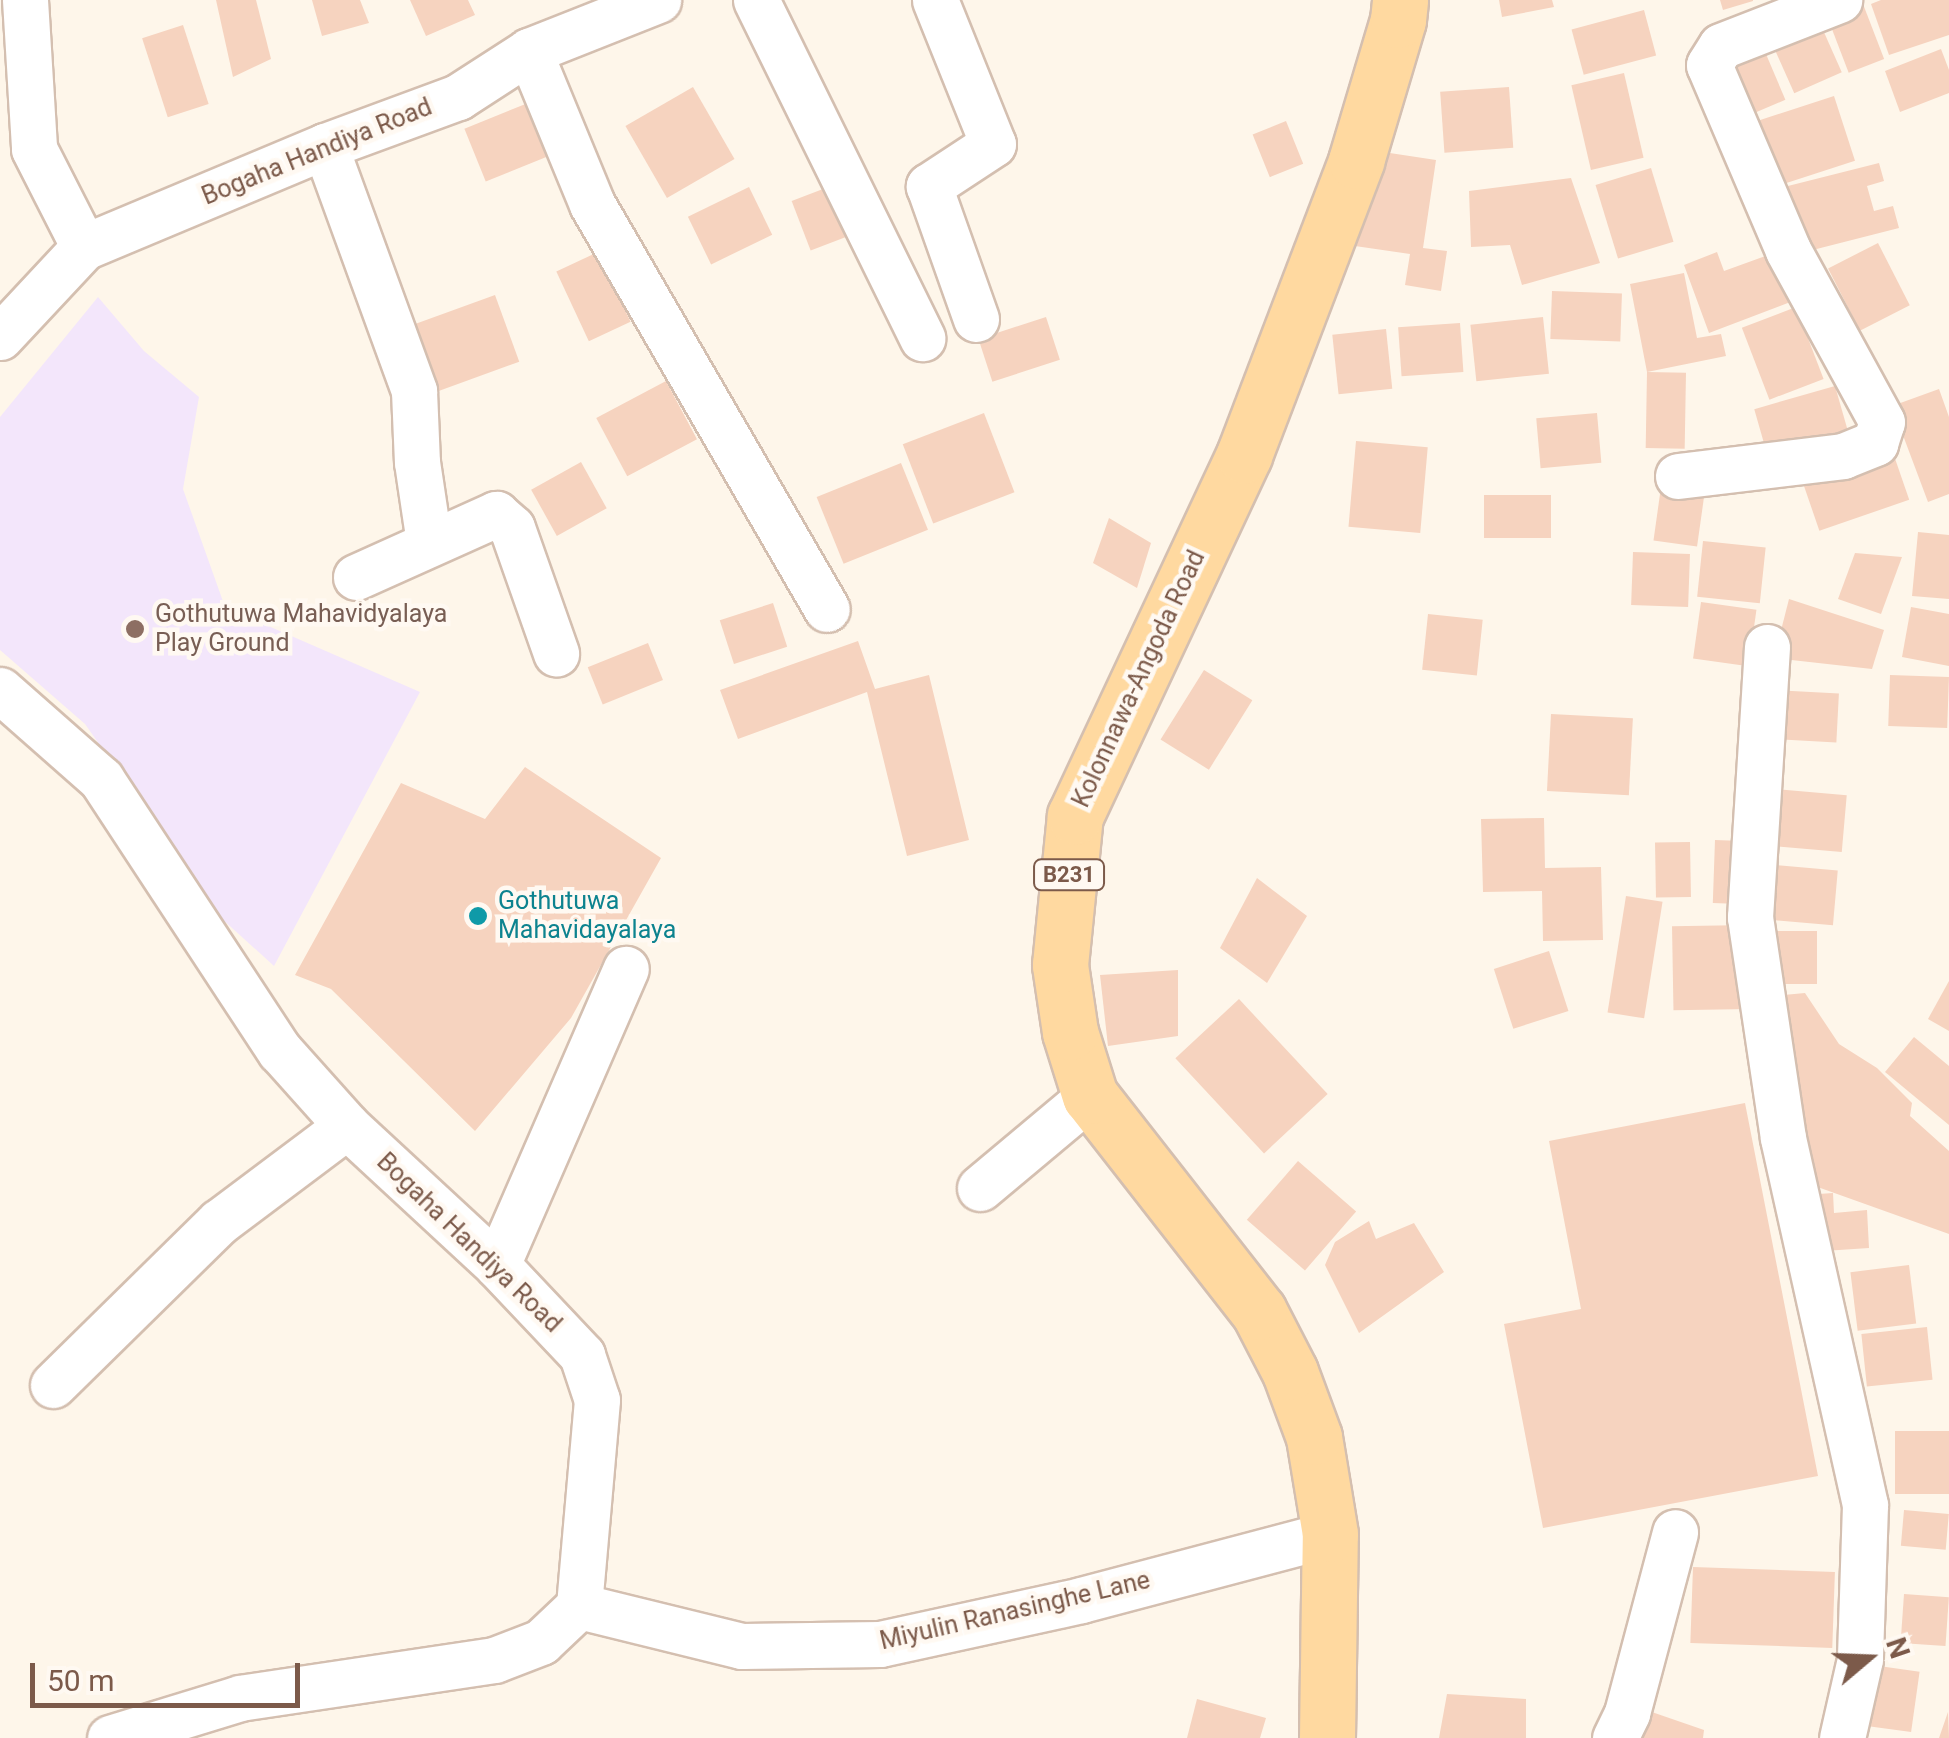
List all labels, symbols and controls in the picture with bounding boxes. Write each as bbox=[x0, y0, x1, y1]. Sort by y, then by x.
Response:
street label: Bogaha Handiya Road bbox=[198, 92, 436, 212]
street label: Kolonnawa-Angoda Road bbox=[1066, 546, 1212, 812]
place label: Gothutuwa Mahavidyalaya Play Ground bbox=[155, 600, 447, 659]
marker: Gothutuwa Mahavidyalaya Play Ground bbox=[124, 618, 146, 640]
road number: B231 bbox=[1032, 858, 1106, 892]
place label: Gothutuwa Mahavidayalaya bbox=[498, 887, 676, 946]
marker: Gothutuwa Mahavidayalaya bbox=[467, 905, 489, 927]
street label: Bogaha Handiya Road bbox=[370, 1147, 568, 1339]
street label: Miyulin Ranasinghe Lane bbox=[877, 1565, 1153, 1657]
north arrow bbox=[1819, 1608, 1919, 1708]
text: N bbox=[1879, 1633, 1917, 1663]
scale bar bbox=[35, 1643, 305, 1705]
text: 50 m bbox=[47, 1663, 114, 1698]

